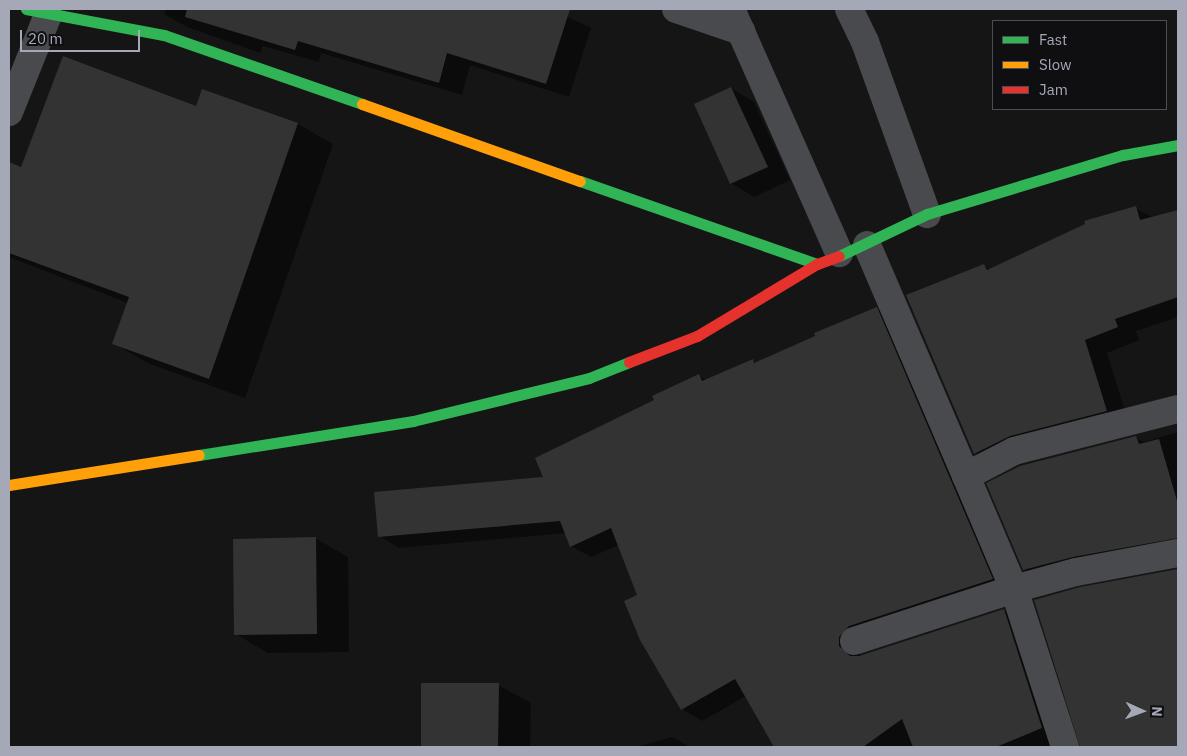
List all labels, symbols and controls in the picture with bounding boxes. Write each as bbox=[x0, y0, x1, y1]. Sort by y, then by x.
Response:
scale bar bbox=[22, 20, 142, 52]
legend bbox=[992, 20, 1167, 110]
text: 20 m bbox=[28, 29, 63, 48]
text: Fast bbox=[1039, 30, 1067, 49]
text: Slow bbox=[1039, 55, 1072, 74]
text: Jam bbox=[1039, 80, 1068, 99]
north arrow bbox=[1117, 686, 1167, 736]
text: N bbox=[1148, 706, 1166, 717]

